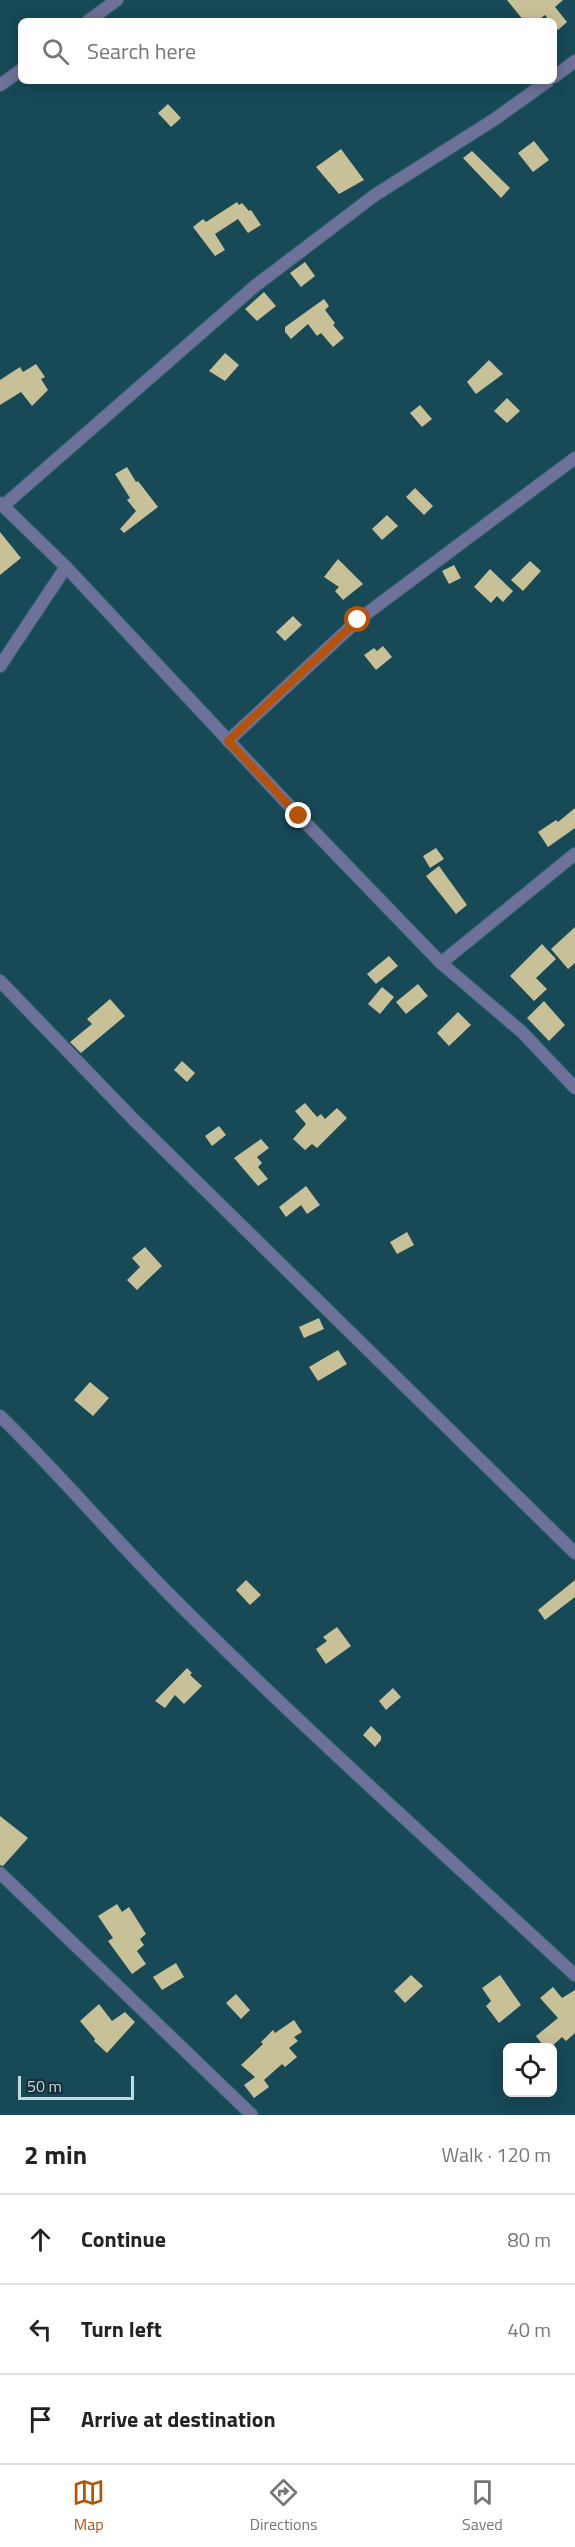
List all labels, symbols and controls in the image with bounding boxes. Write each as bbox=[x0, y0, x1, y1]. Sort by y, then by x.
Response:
search box bbox=[18, 18, 557, 84]
text: Search here bbox=[87, 34, 196, 68]
icon: search bbox=[39, 35, 72, 68]
route start bbox=[344, 606, 370, 632]
route end bbox=[285, 802, 311, 828]
map controls bbox=[503, 2043, 557, 2097]
button: locate bbox=[503, 2043, 557, 2097]
scale bar bbox=[18, 2073, 134, 2100]
text: 50 m bbox=[27, 2074, 62, 2098]
text: 2 min bbox=[24, 2135, 87, 2174]
text: Walk · 120 m bbox=[442, 2139, 551, 2170]
text: Continue bbox=[81, 2222, 166, 2256]
icon: ahead bbox=[24, 2223, 57, 2256]
text: 80 m bbox=[507, 2224, 551, 2255]
text: Turn left bbox=[81, 2312, 162, 2346]
icon: left bbox=[24, 2313, 57, 2346]
text: 40 m bbox=[507, 2314, 551, 2345]
text: Arrive at destination bbox=[81, 2402, 276, 2436]
icon: arrive bbox=[24, 2403, 57, 2436]
tab: Map bbox=[72, 2476, 105, 2536]
tab: Directions bbox=[250, 2476, 318, 2536]
tab: Saved bbox=[462, 2476, 503, 2536]

